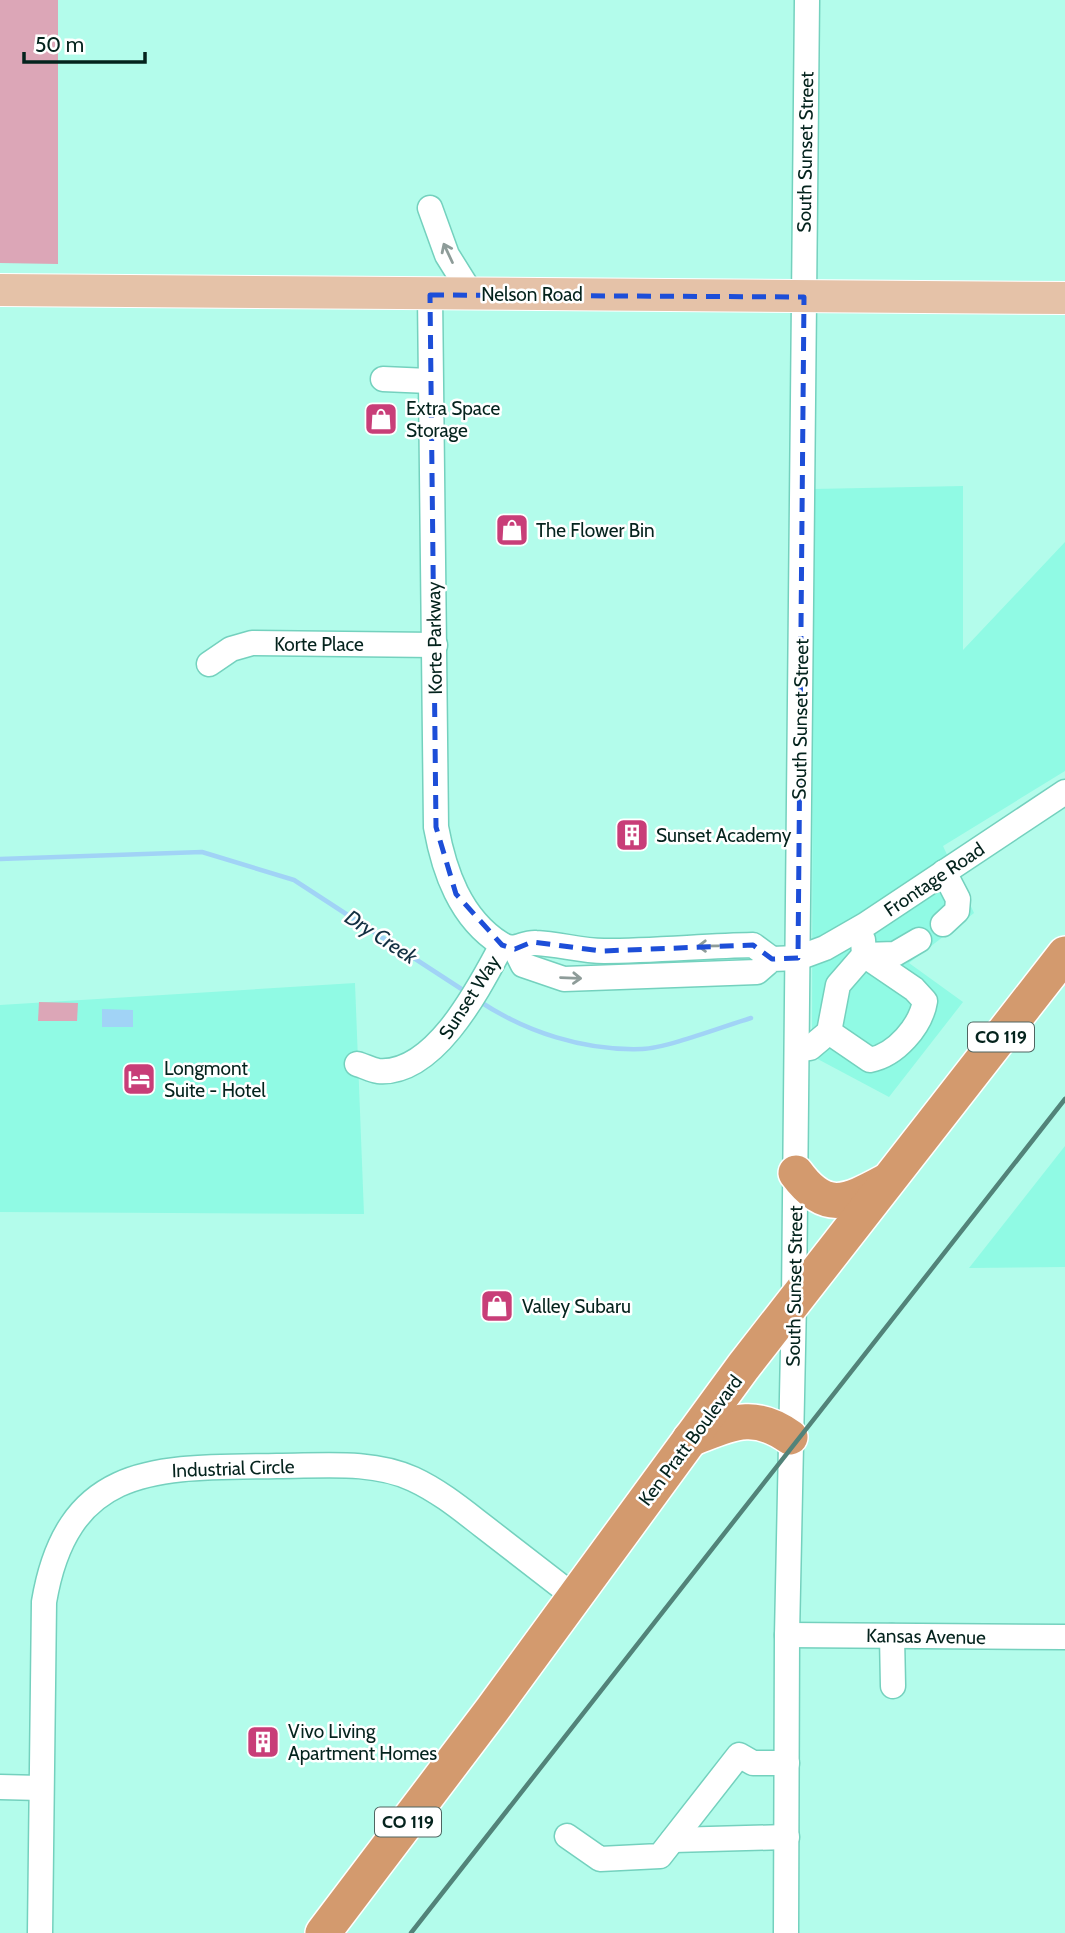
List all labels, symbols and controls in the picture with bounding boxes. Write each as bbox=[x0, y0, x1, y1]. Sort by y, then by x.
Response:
scale bar bbox=[24, 21, 145, 65]
text: 50 m bbox=[35, 32, 84, 57]
street label: South Sunset Street bbox=[793, 71, 818, 233]
one-way arrow bbox=[441, 243, 454, 264]
street label: Nelson Road bbox=[481, 283, 583, 306]
place label: Extra Space Storage bbox=[406, 397, 500, 442]
shop icon: Extra Space Storage bbox=[362, 400, 400, 438]
shop icon: The Flower Bin bbox=[493, 511, 531, 549]
place label: The Flower Bin bbox=[536, 519, 655, 542]
street label: Korte Parkway bbox=[422, 581, 447, 695]
street label: Korte Place bbox=[274, 633, 364, 656]
street label: South Sunset Street bbox=[788, 638, 813, 800]
building icon: Sunset Academy bbox=[613, 816, 651, 854]
place label: Sunset Academy bbox=[656, 824, 792, 847]
street label: Frontage Road bbox=[880, 837, 989, 921]
water label: Dry Creek bbox=[341, 904, 423, 970]
one-way arrow bbox=[697, 939, 720, 953]
street label: Sunset Way bbox=[434, 951, 505, 1044]
one-way arrow bbox=[559, 971, 582, 984]
road number: CO 119 bbox=[968, 1022, 1034, 1052]
place label: Longmont Suite - Hotel bbox=[164, 1057, 266, 1102]
hotel icon: Longmont Suite - Hotel bbox=[120, 1060, 158, 1098]
street label: South Sunset Street bbox=[782, 1205, 807, 1367]
shop icon: Valley Subaru bbox=[478, 1287, 516, 1325]
place label: Valley Subaru bbox=[522, 1295, 631, 1318]
street label: Ken Pratt Boulevard bbox=[634, 1370, 747, 1510]
street label: Industrial Circle bbox=[171, 1455, 295, 1482]
street label: Kansas Avenue bbox=[866, 1624, 986, 1649]
place label: Vivo Living Apartment Homes bbox=[288, 1720, 437, 1765]
building icon: Vivo Living Apartment Homes bbox=[244, 1723, 282, 1761]
road number: CO 119 bbox=[375, 1808, 441, 1836]

